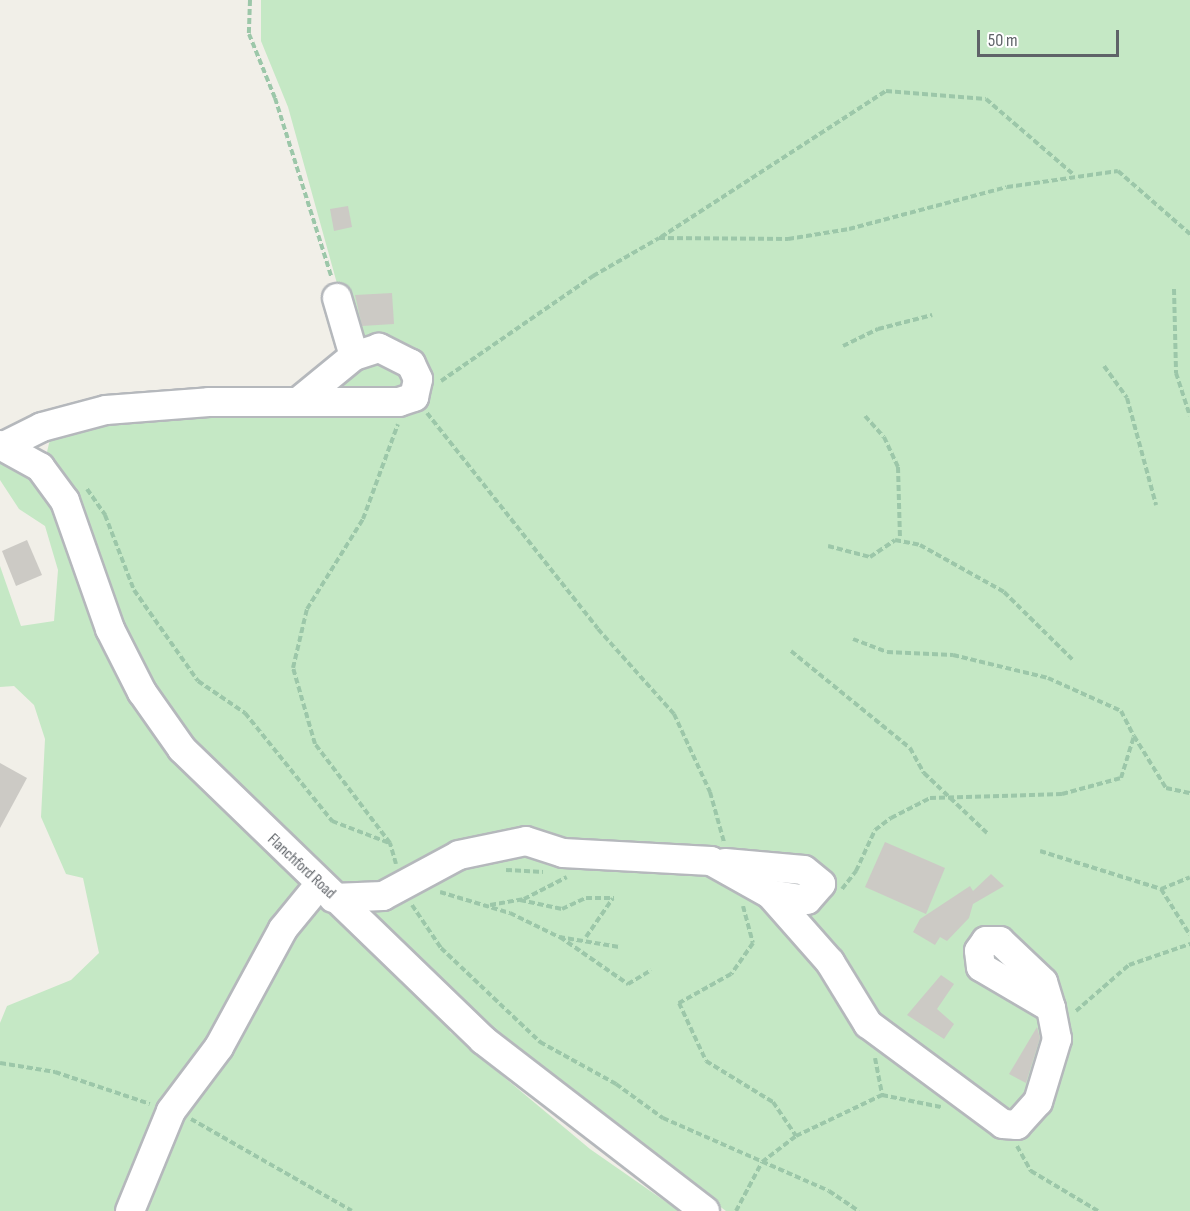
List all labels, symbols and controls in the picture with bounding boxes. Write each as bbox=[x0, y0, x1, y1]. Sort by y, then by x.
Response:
scale bar bbox=[980, 18, 1122, 56]
text: 50 m bbox=[988, 30, 1018, 51]
street label: Flanchford Road bbox=[263, 831, 339, 903]

